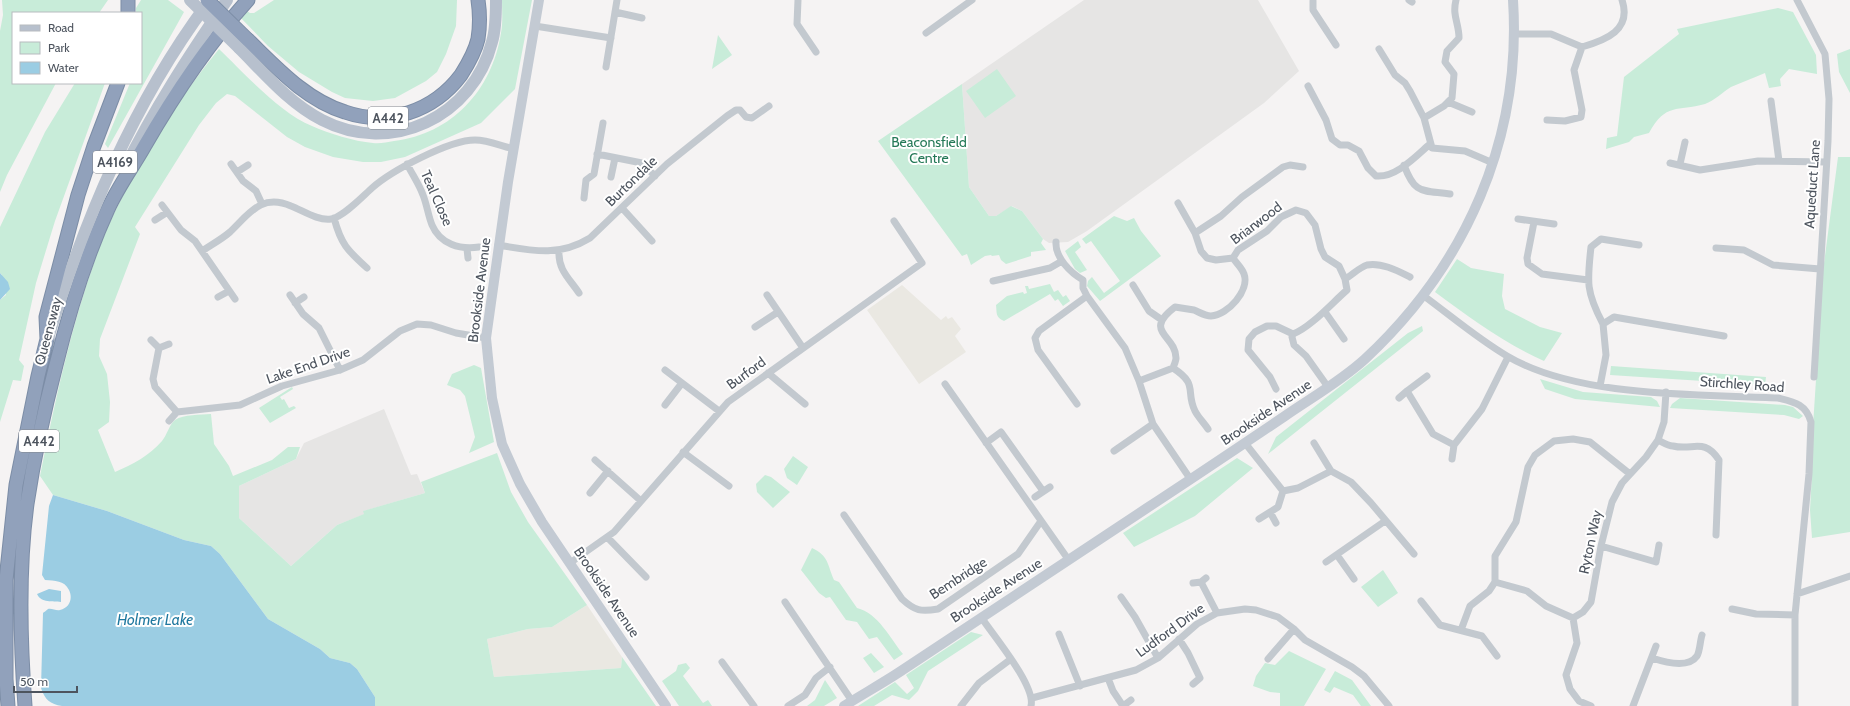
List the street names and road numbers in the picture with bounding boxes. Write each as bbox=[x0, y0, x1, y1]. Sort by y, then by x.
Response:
road number: A442 bbox=[368, 107, 408, 129]
street label: Aqueduct Lane bbox=[1800, 139, 1824, 229]
road number: A4169 bbox=[93, 151, 137, 173]
street label: Burtondale bbox=[601, 152, 661, 210]
street label: Teal Close bbox=[417, 167, 457, 229]
street label: Briarwood bbox=[1227, 198, 1285, 248]
street label: Brookside Avenue bbox=[464, 237, 494, 343]
street label: Queensway bbox=[30, 295, 66, 367]
street label: Lake End Drive bbox=[264, 342, 352, 388]
street label: Burford bbox=[723, 353, 769, 393]
street label: Stirchley Road bbox=[1699, 372, 1785, 396]
street label: Brookside Avenue bbox=[1217, 375, 1315, 449]
road number: A442 bbox=[19, 430, 59, 452]
street label: Ryton Way bbox=[1574, 508, 1606, 576]
street label: Brookside Avenue bbox=[570, 543, 644, 641]
street label: Bembridge bbox=[926, 553, 990, 603]
street label: Brookside Avenue bbox=[947, 554, 1045, 626]
street label: Ludford Drive bbox=[1132, 599, 1208, 661]

